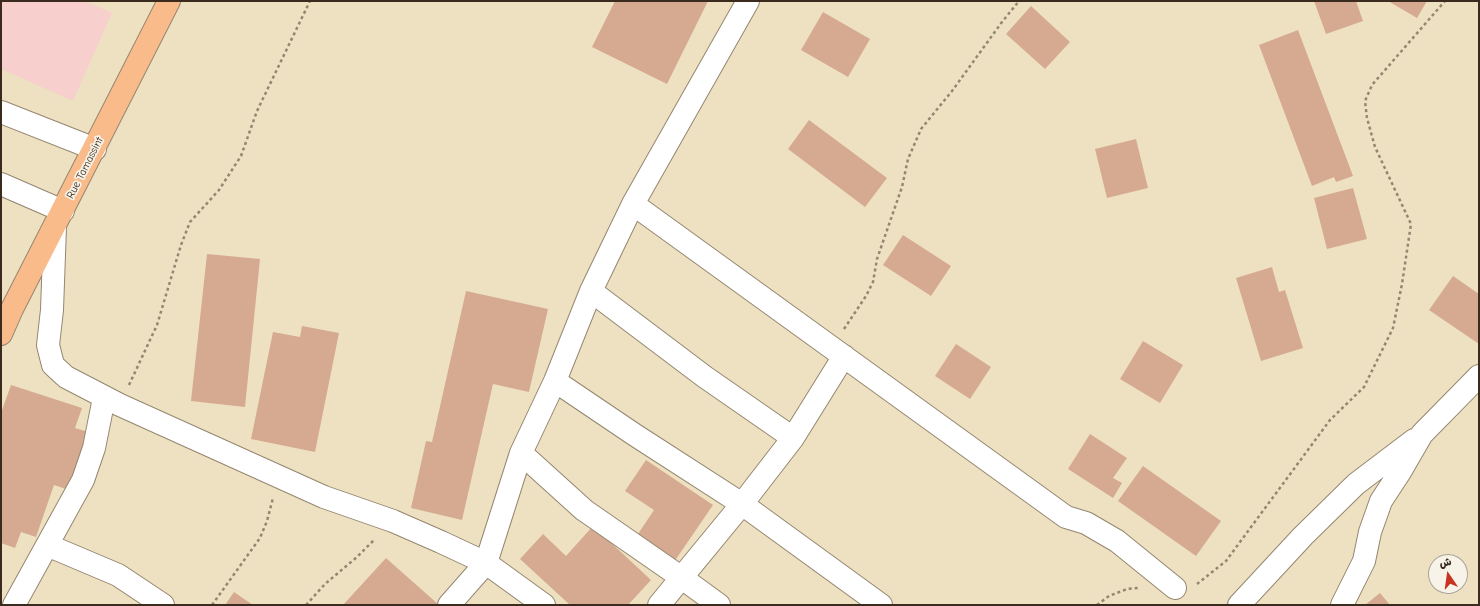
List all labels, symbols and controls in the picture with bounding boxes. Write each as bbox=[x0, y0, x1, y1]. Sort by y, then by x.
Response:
street label: Rue Tamassint bbox=[64, 135, 106, 201]
north arrow bbox=[1428, 554, 1468, 594]
text: ش bbox=[1438, 555, 1453, 570]

